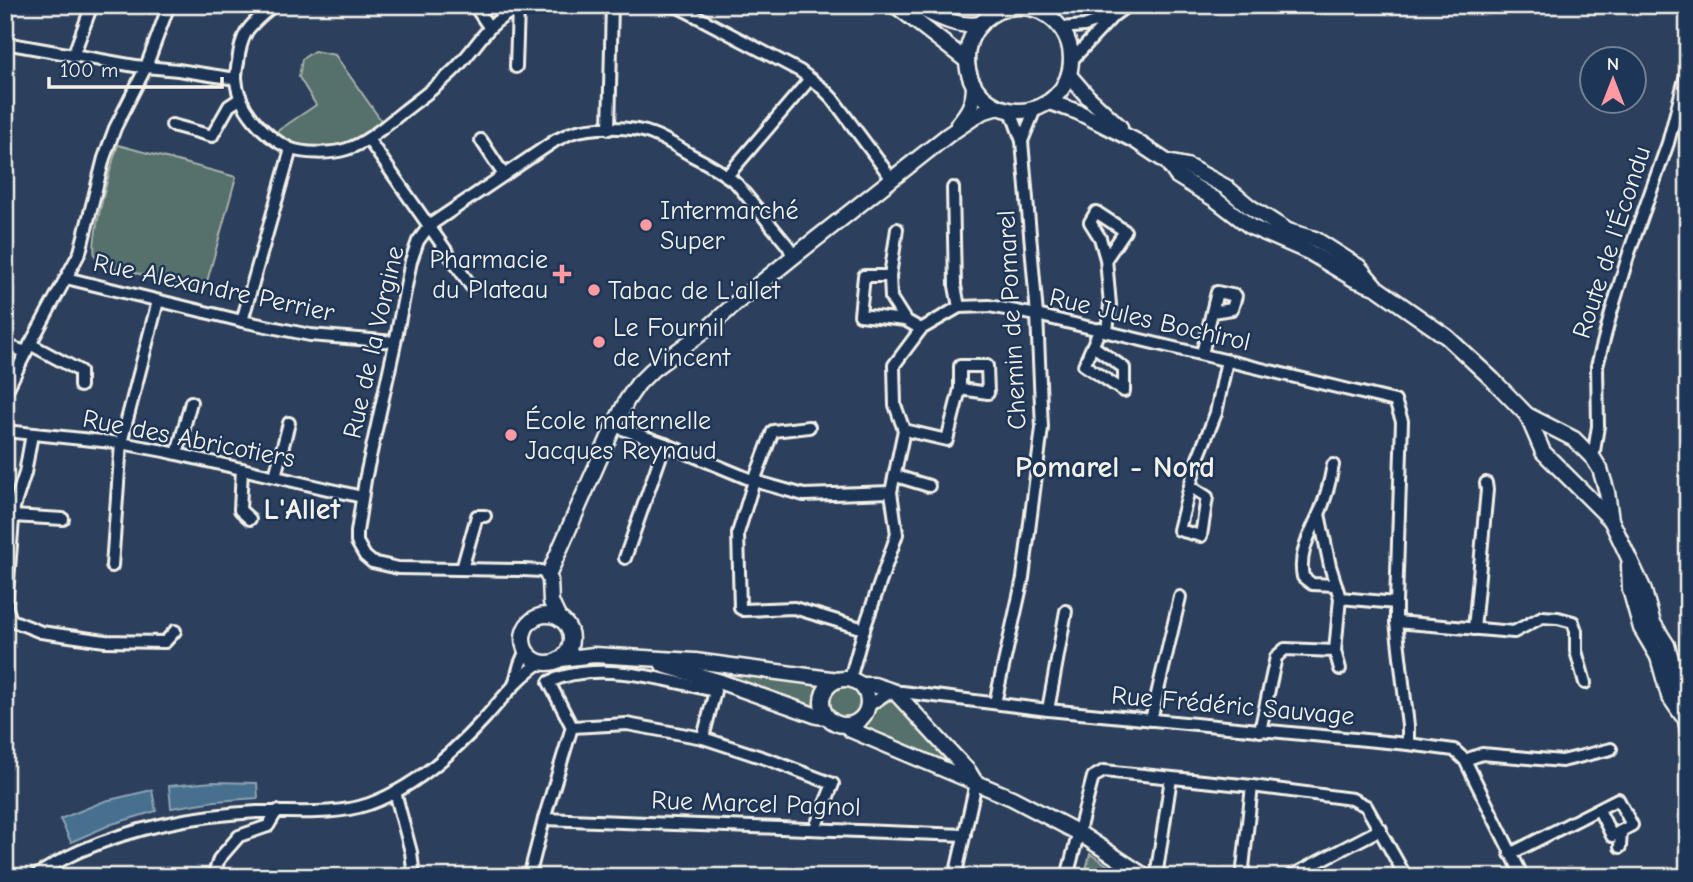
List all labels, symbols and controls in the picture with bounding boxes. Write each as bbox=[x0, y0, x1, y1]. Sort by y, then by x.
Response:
scale bar bbox=[49, 46, 222, 90]
north arrow bbox=[1578, 46, 1648, 116]
text: N bbox=[1607, 53, 1619, 75]
text: 100 m bbox=[60, 58, 118, 82]
street label: Route de l'Écondu bbox=[1566, 142, 1657, 342]
place label: Intermarché Super bbox=[660, 196, 799, 256]
street label: Chemin de Pomarel bbox=[991, 210, 1033, 430]
marker: Intermarché Super bbox=[638, 217, 654, 233]
street label: Rue de la Vorgine bbox=[337, 243, 411, 441]
place label: Pharmacie du Plateau bbox=[429, 245, 548, 305]
street label: Rue Alexandre Perrier bbox=[91, 248, 338, 328]
marker: Pharmacie du Plateau bbox=[554, 266, 570, 282]
place label: Tabac de L'allet bbox=[608, 276, 782, 306]
marker: Tabac de L'allet bbox=[586, 282, 602, 298]
street label: Rue Jules Bochirol bbox=[1046, 282, 1253, 358]
place label: Le Fournil de Vincent bbox=[613, 313, 732, 373]
marker: Le Fournil de Vincent bbox=[591, 334, 607, 350]
street label: Rue des Abricotiers bbox=[80, 404, 297, 474]
place label: École maternelle Jacques Reynaud bbox=[525, 405, 717, 466]
marker: École maternelle Jacques Reynaud bbox=[503, 427, 519, 443]
district label: Pomarel - Nord bbox=[1015, 450, 1215, 485]
district label: L'Allet bbox=[264, 492, 342, 527]
street label: Rue Frédéric Sauvage bbox=[1110, 680, 1356, 732]
street label: Rue Marcel Pagnol bbox=[651, 785, 861, 823]

